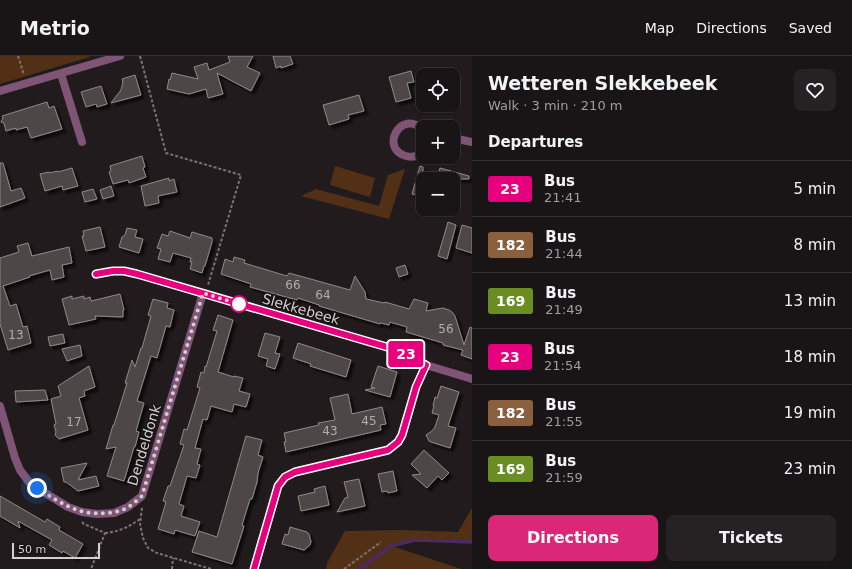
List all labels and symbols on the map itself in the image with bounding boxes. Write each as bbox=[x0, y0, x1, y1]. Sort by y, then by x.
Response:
house number: 66 bbox=[285, 278, 301, 292]
house number: 64 bbox=[315, 288, 331, 302]
street label: Slekkebeek bbox=[260, 290, 342, 328]
unlabelled marker bbox=[230, 295, 248, 313]
house number: 56 bbox=[438, 322, 454, 336]
house number: 13 bbox=[8, 328, 24, 342]
line badge: 23 bbox=[388, 341, 424, 367]
street label: Dendeldonk bbox=[124, 402, 164, 488]
house number: 45 bbox=[361, 414, 377, 428]
house number: 17 bbox=[66, 415, 82, 429]
house number: 43 bbox=[322, 424, 338, 438]
your location bbox=[27, 478, 47, 498]
scale bar bbox=[12, 541, 100, 560]

